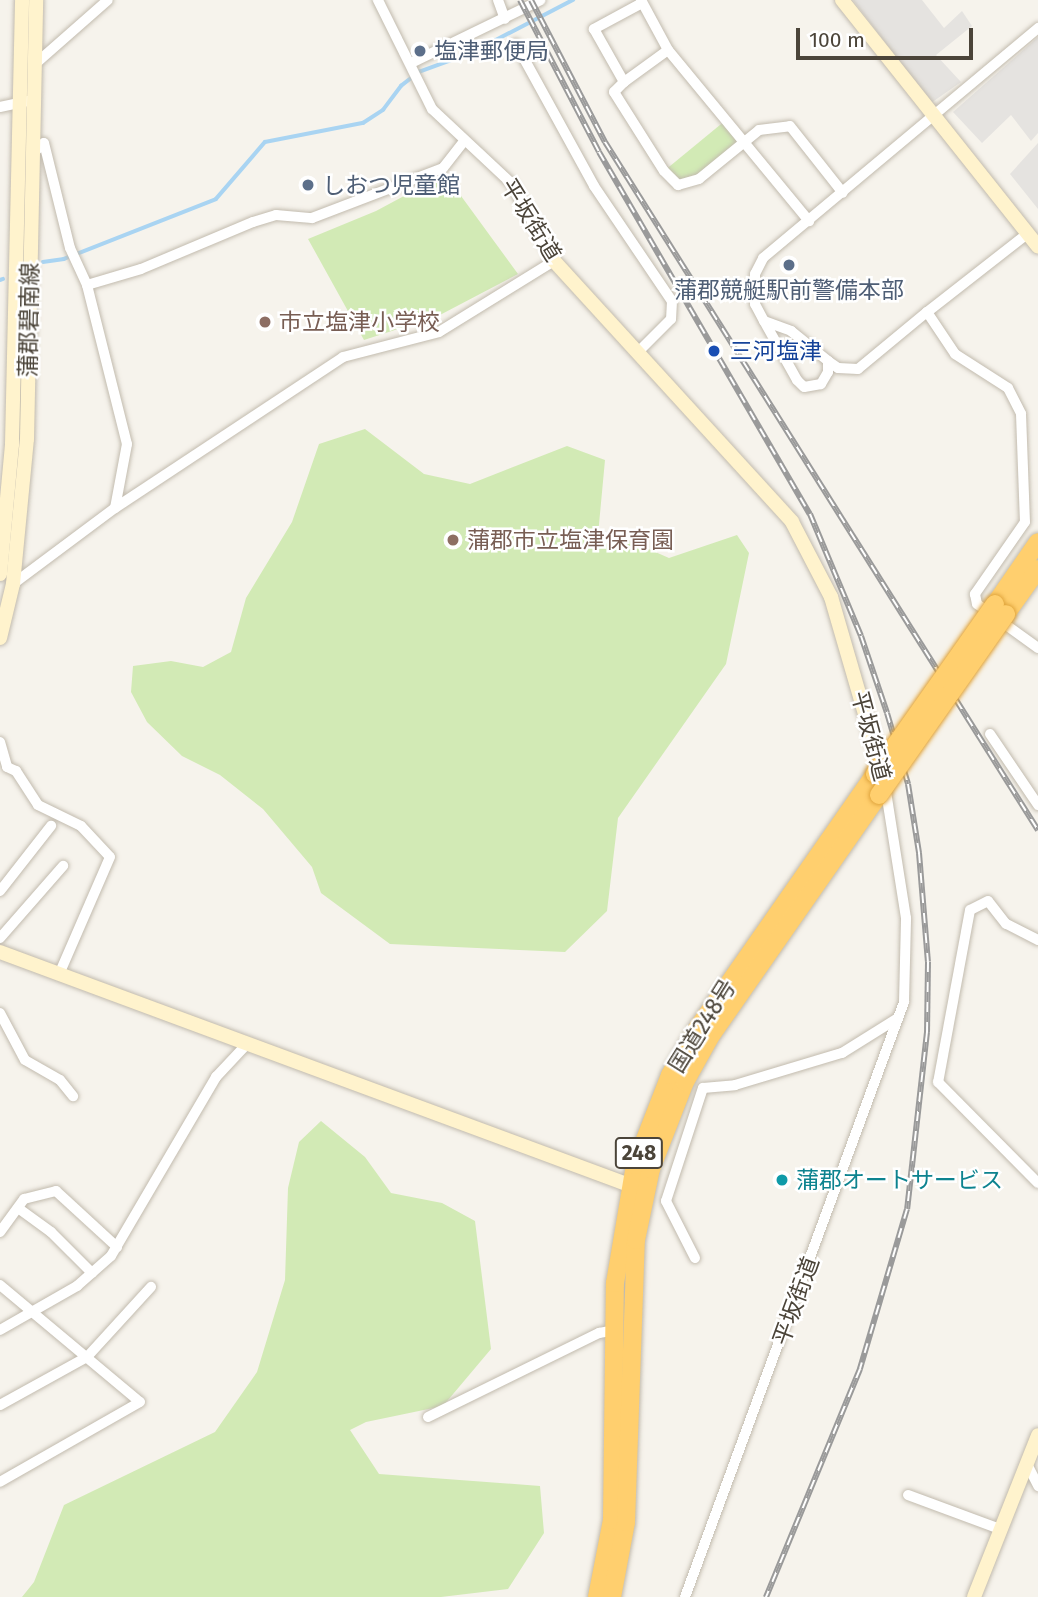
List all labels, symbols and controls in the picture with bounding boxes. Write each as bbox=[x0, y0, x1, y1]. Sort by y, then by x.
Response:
scale bar bbox=[800, 14, 977, 58]
text: 100 m bbox=[809, 27, 865, 53]
place label: 塩津郵便局 bbox=[434, 37, 549, 65]
marker: 塩津郵便局 bbox=[412, 43, 428, 59]
place label: しおつ児童館 bbox=[322, 171, 460, 199]
street label: 平坂街道 bbox=[495, 174, 567, 266]
marker: しおつ児童館 bbox=[300, 177, 316, 193]
marker: 蒲郡競艇駅前警備本部 bbox=[781, 257, 797, 273]
street label: 蒲郡碧南線 bbox=[14, 262, 44, 378]
place label: 蒲郡競艇駅前警備本部 bbox=[674, 276, 904, 304]
place label: 市立塩津小学校 bbox=[279, 308, 440, 336]
marker: 市立塩津小学校 bbox=[257, 314, 273, 330]
place label: 三河塩津 bbox=[730, 337, 822, 365]
marker: 三河塩津 bbox=[704, 341, 724, 361]
place label: 蒲郡市立塩津保育園 bbox=[467, 526, 674, 554]
marker: 蒲郡市立塩津保育園 bbox=[445, 532, 461, 548]
street label: 平坂街道 bbox=[846, 688, 896, 784]
street label: 国道248号 bbox=[663, 974, 741, 1078]
road number: 248 bbox=[614, 1136, 664, 1170]
place label: 蒲郡オートサービス bbox=[796, 1166, 1003, 1194]
marker: 蒲郡オートサービス bbox=[774, 1172, 790, 1188]
street label: 平坂街道 bbox=[767, 1253, 825, 1349]

